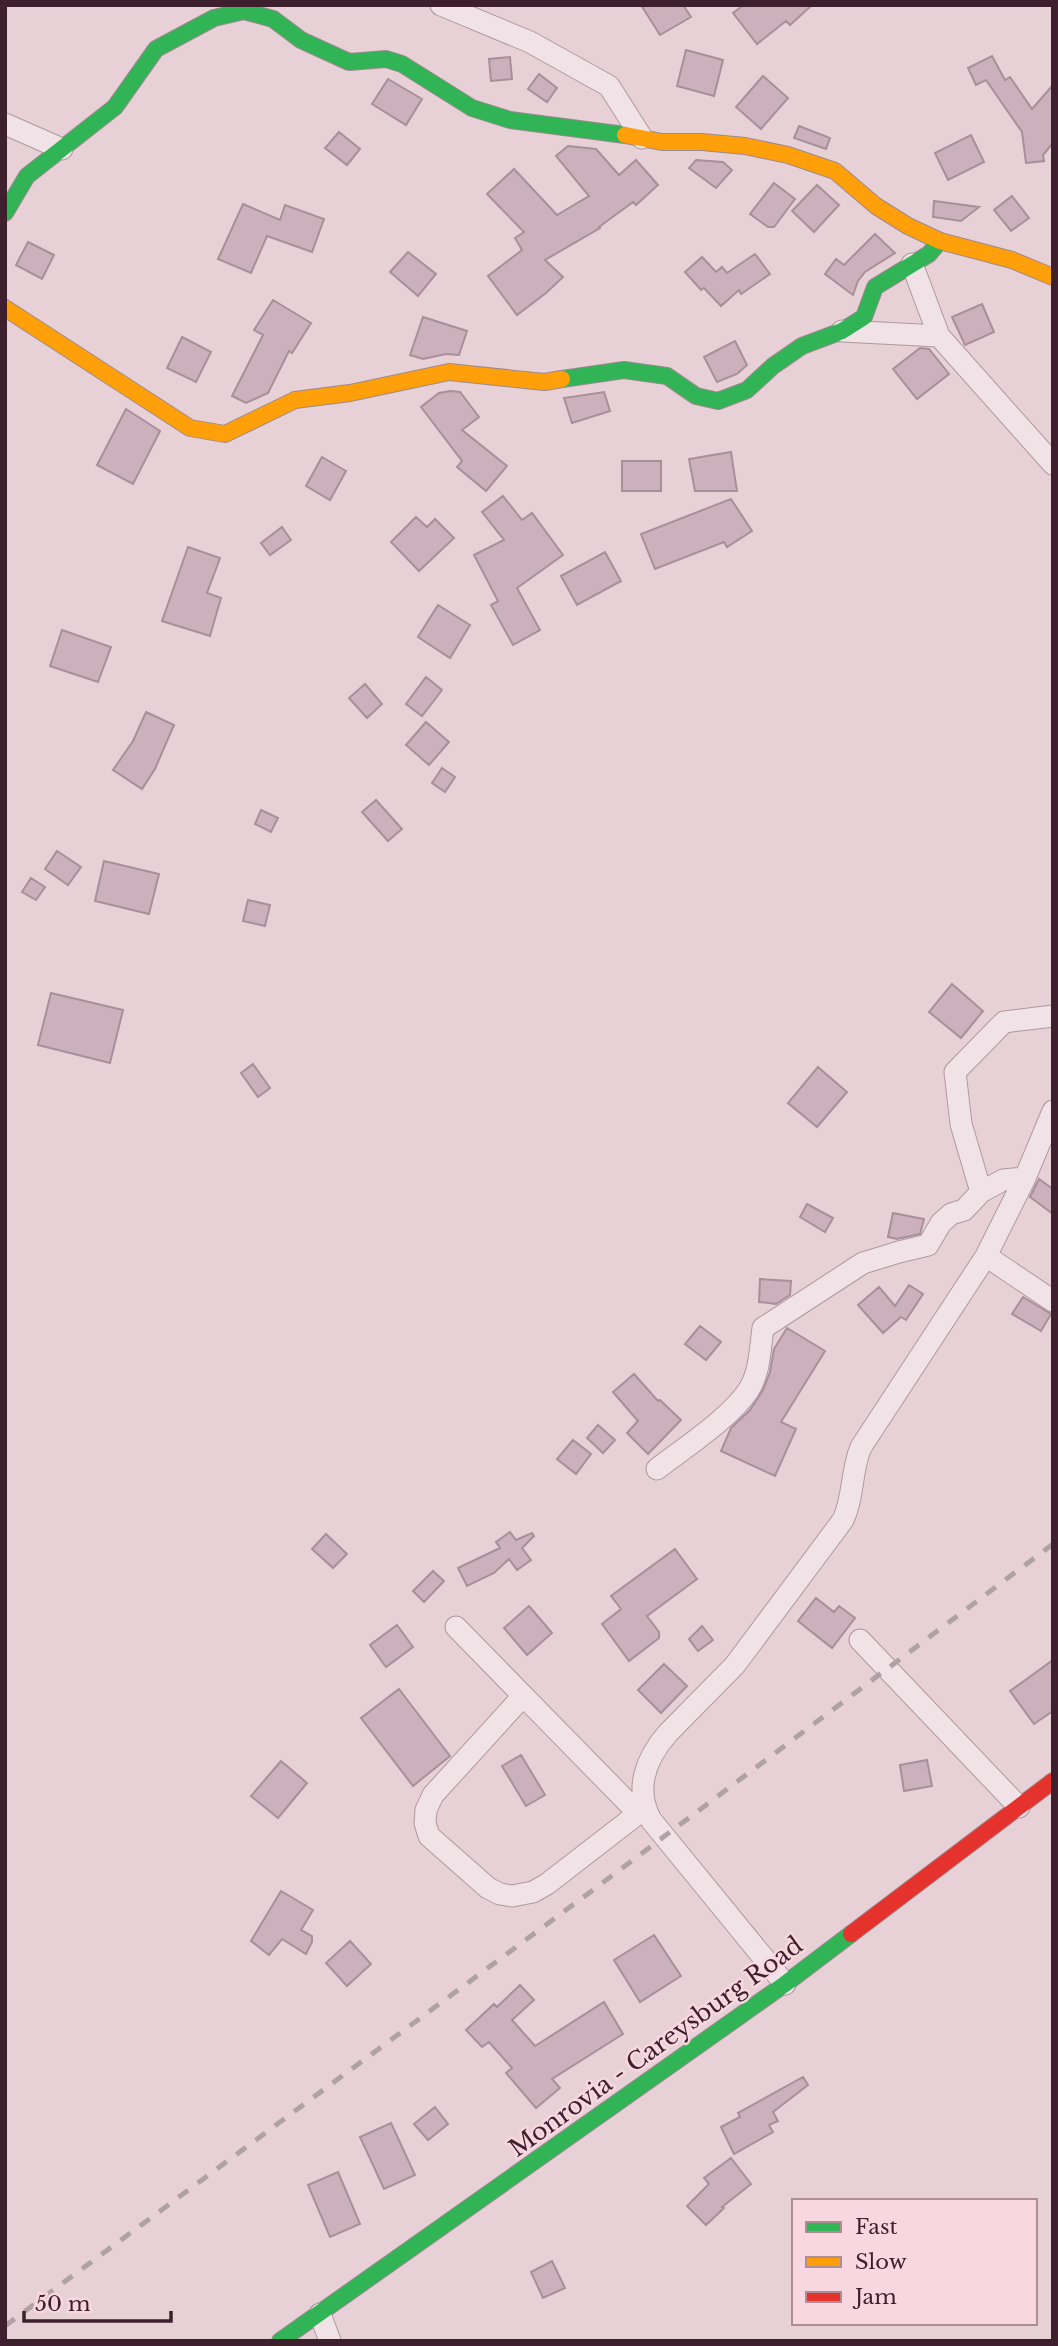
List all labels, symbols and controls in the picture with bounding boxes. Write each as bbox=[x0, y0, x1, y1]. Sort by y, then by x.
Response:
street label: Monrovia - Careysburg Road bbox=[503, 1930, 808, 2163]
legend bbox=[792, 2199, 1037, 2325]
text: Fast bbox=[855, 2214, 897, 2240]
text: Slow bbox=[855, 2249, 907, 2275]
scale bar bbox=[24, 2280, 172, 2324]
text: Jam bbox=[852, 2284, 897, 2310]
text: 50 m bbox=[35, 2291, 91, 2317]

